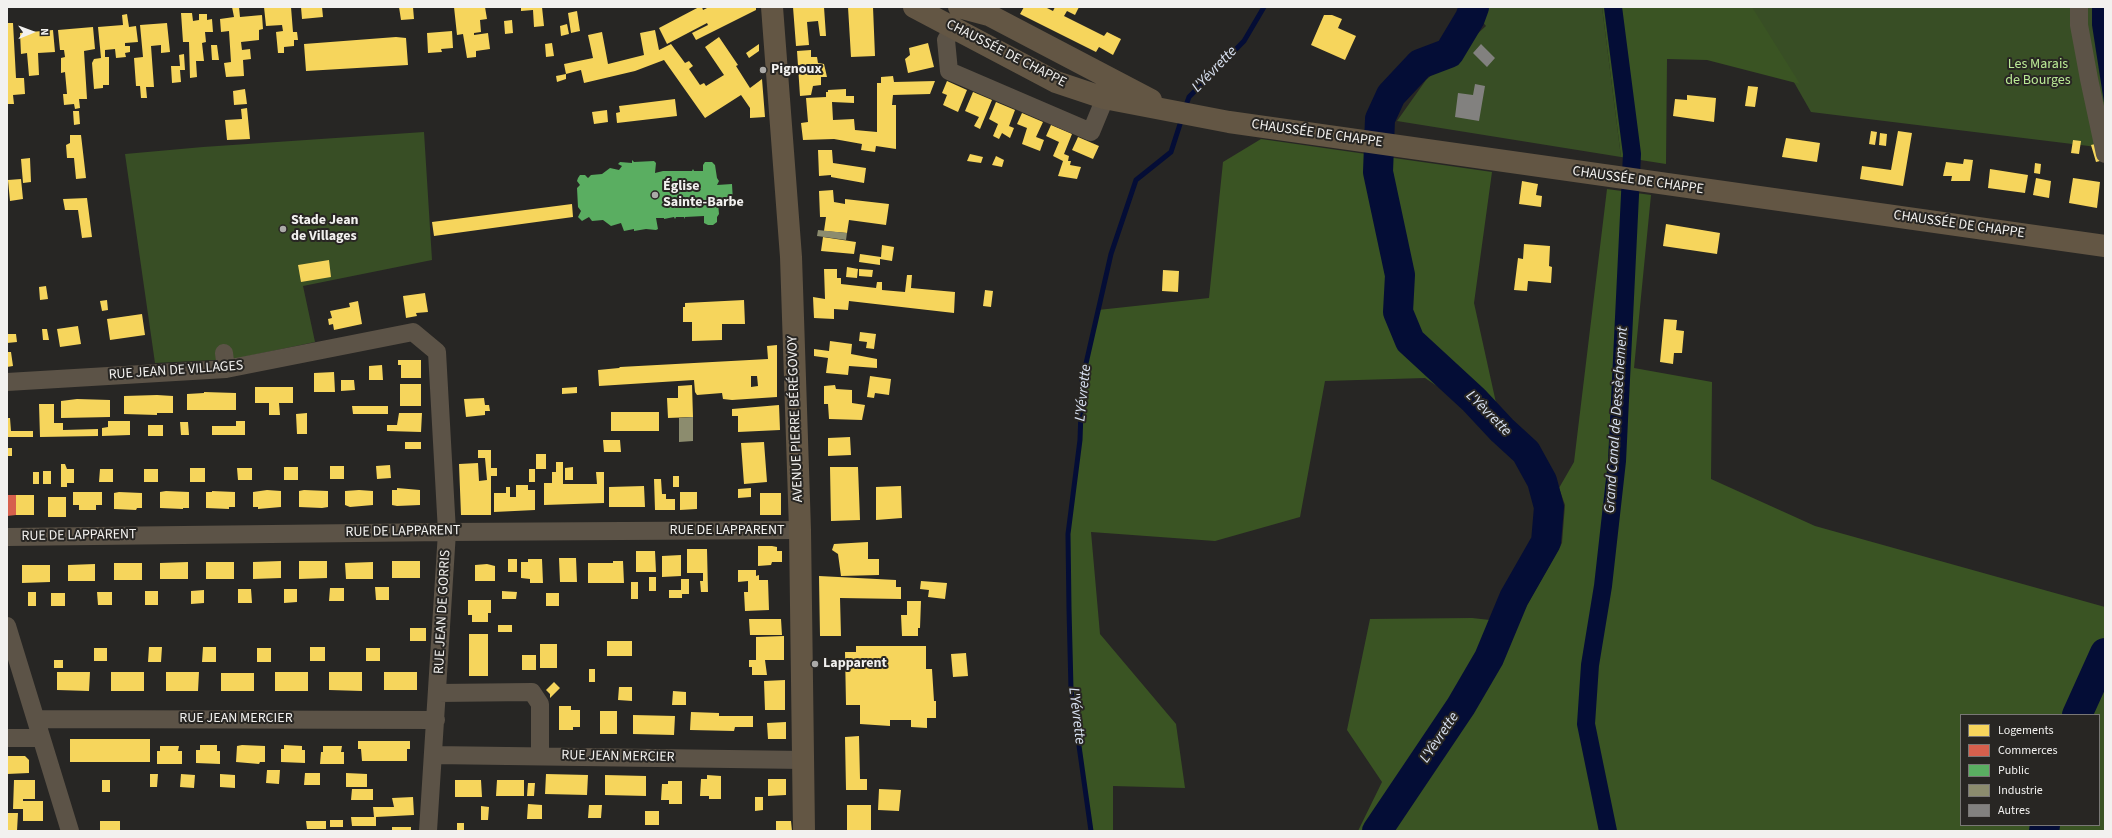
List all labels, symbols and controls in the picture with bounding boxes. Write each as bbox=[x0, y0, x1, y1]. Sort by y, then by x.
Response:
north arrow bbox=[12, 12, 52, 52]
street label: CHAUSSÉE DE CHAPPE bbox=[943, 16, 1069, 92]
text: N bbox=[37, 28, 52, 36]
water label: L'Yévrette bbox=[1189, 43, 1241, 97]
park label: Les Marais de Bourges bbox=[2005, 57, 2071, 90]
place label: Pignoux bbox=[771, 62, 822, 78]
marker: Pignoux bbox=[758, 65, 768, 75]
street label: CHAUSSÉE DE CHAPPE bbox=[1250, 116, 1384, 152]
street label: CHAUSSÉE DE CHAPPE bbox=[1571, 163, 1705, 199]
place label: Église Sainte-Barbe bbox=[663, 179, 744, 212]
marker: Église Sainte-Barbe bbox=[650, 190, 660, 200]
street label: CHAUSSÉE DE CHAPPE bbox=[1892, 207, 2026, 243]
place label: Stade Jean de Villages bbox=[291, 213, 359, 246]
marker: Stade Jean de Villages bbox=[278, 224, 288, 234]
water label: Grand Canal de Dessèchement bbox=[1602, 326, 1632, 514]
street label: AVENUE PIERRE BÉRÉGOVOY bbox=[785, 335, 807, 503]
street label: RUE JEAN DE VILLAGES bbox=[108, 358, 244, 384]
water label: L'Yévrette bbox=[1072, 364, 1096, 422]
water label: L'Yèvrette bbox=[1461, 387, 1515, 441]
street label: RUE DE LAPPARENT bbox=[345, 523, 461, 541]
street label: RUE DE LAPPARENT bbox=[669, 523, 785, 539]
street label: RUE DE LAPPARENT bbox=[21, 527, 137, 545]
street label: RUE JEAN DE GORRIS bbox=[431, 549, 455, 675]
place label: Lapparent bbox=[823, 656, 887, 672]
marker: Lapparent bbox=[810, 659, 820, 669]
water label: L'Yévrette bbox=[1064, 686, 1088, 746]
water label: L'Yèvrette bbox=[1417, 709, 1463, 767]
street label: RUE JEAN MERCIER bbox=[179, 711, 293, 727]
legend bbox=[1960, 714, 2100, 826]
text: Logements bbox=[1998, 722, 2053, 739]
text: Commerces bbox=[1998, 742, 2057, 759]
street label: RUE JEAN MERCIER bbox=[561, 748, 675, 766]
text: Public bbox=[1998, 762, 2029, 779]
text: Industrie bbox=[1998, 782, 2043, 799]
text: Autres bbox=[1998, 802, 2030, 819]

